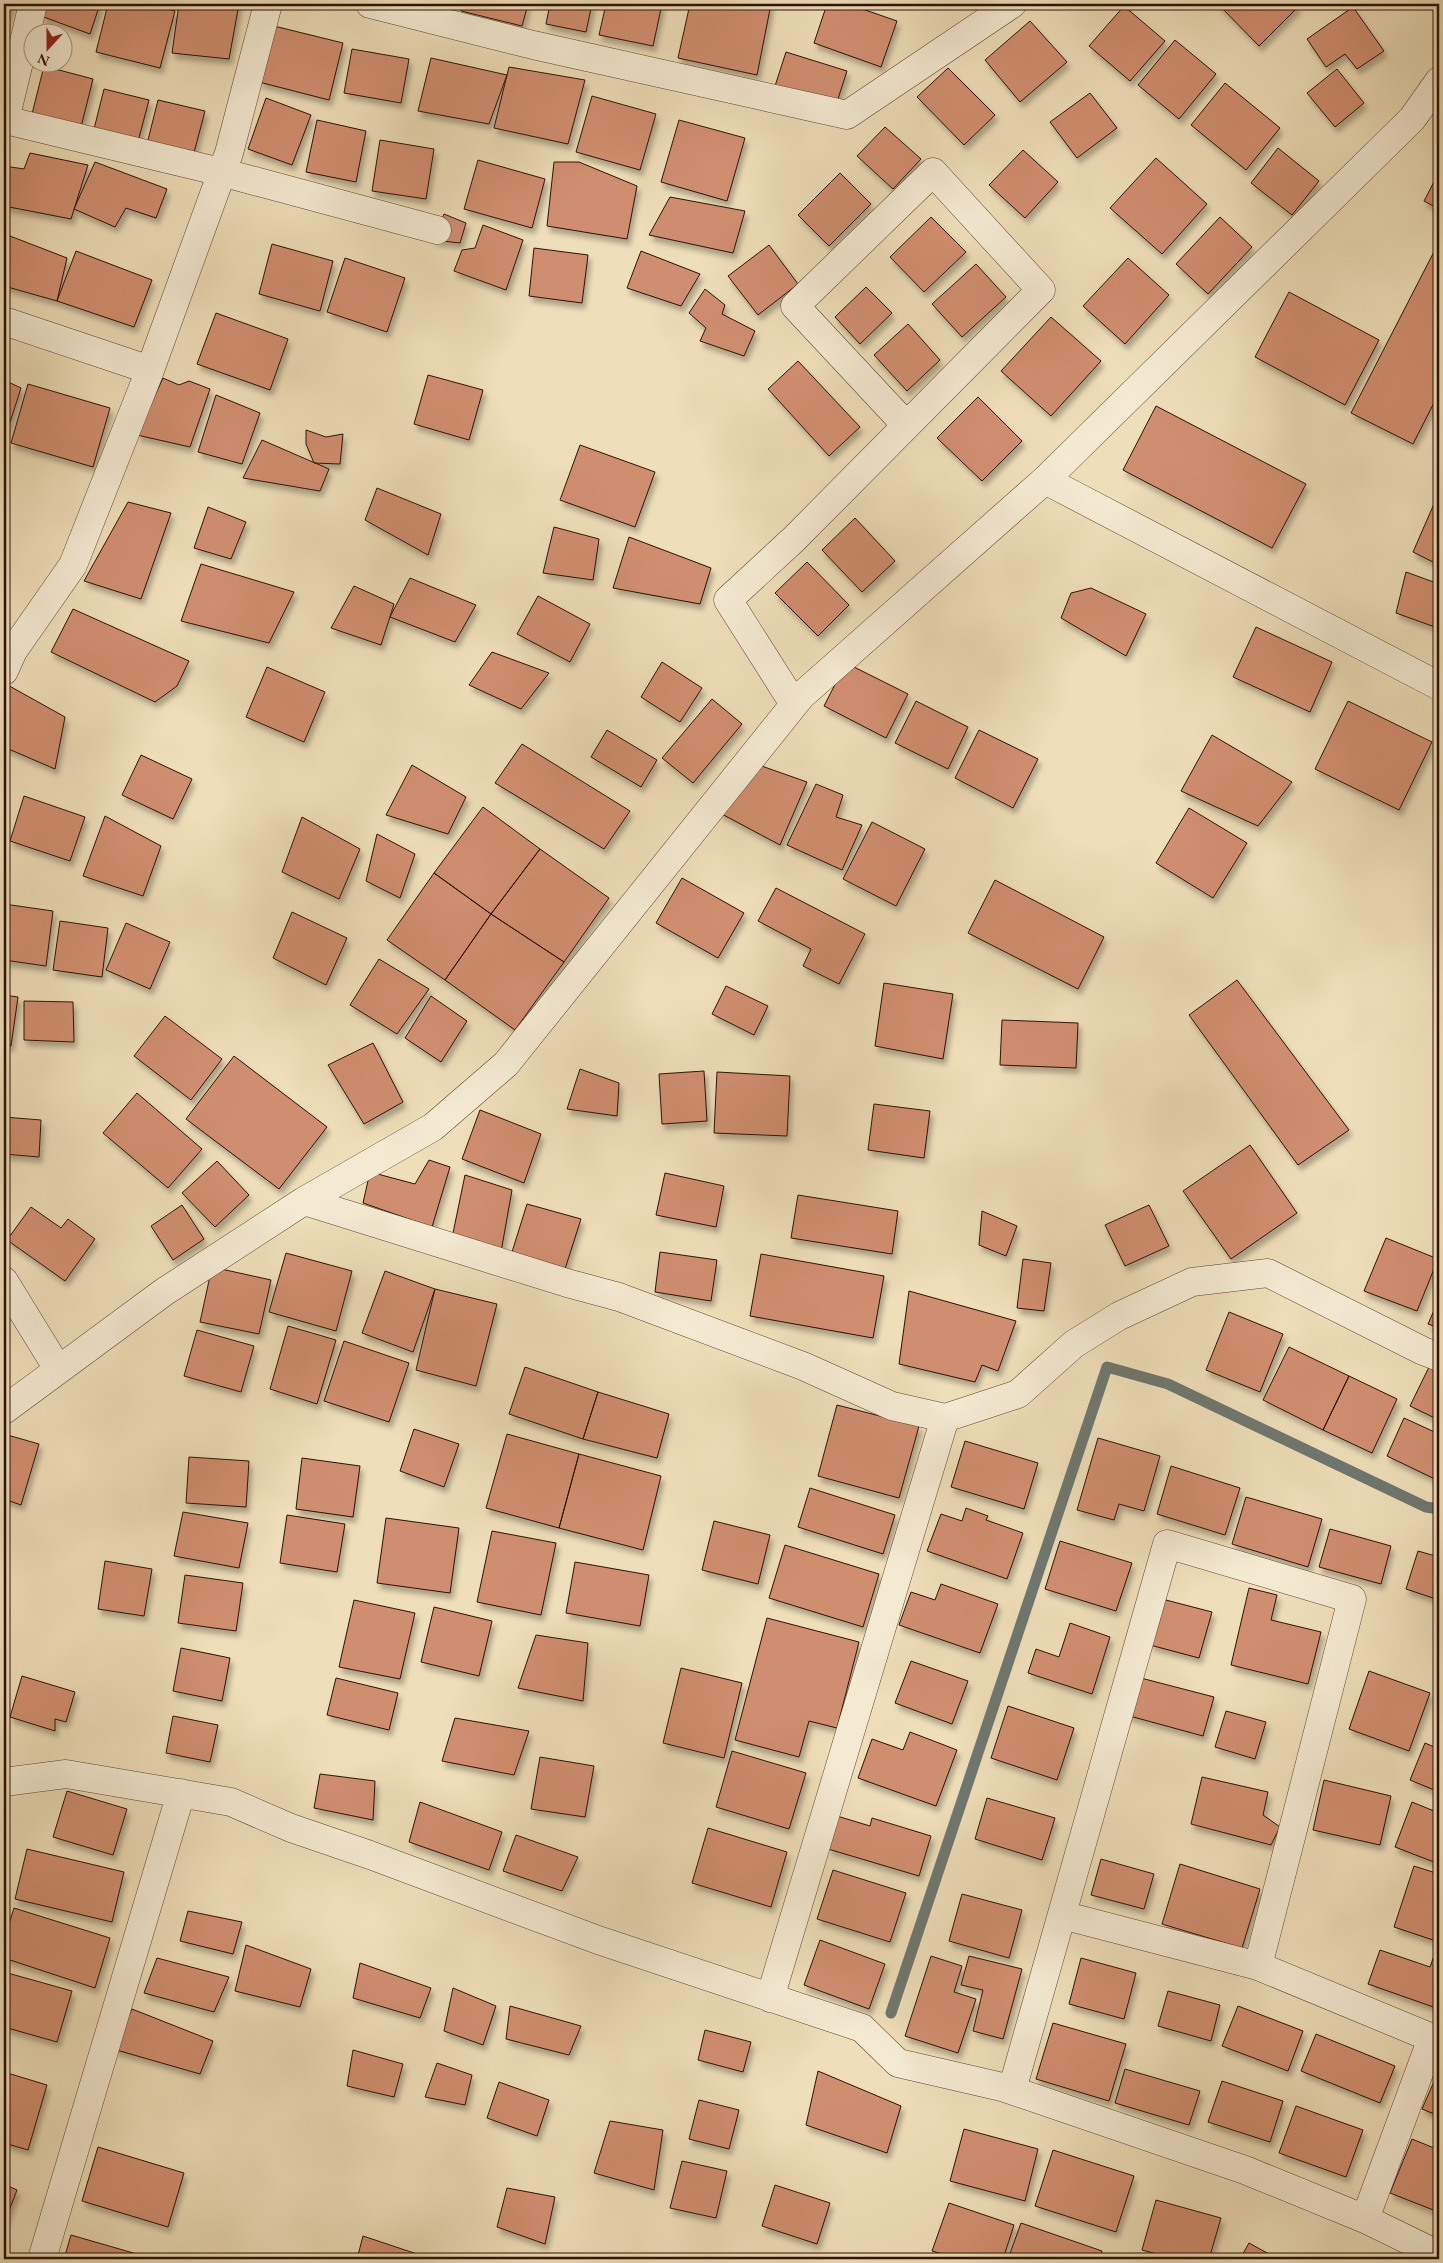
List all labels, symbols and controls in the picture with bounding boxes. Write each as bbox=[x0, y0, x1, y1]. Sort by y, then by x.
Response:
north arrow bbox=[22, 22, 72, 72]
text: N bbox=[34, 49, 52, 71]

